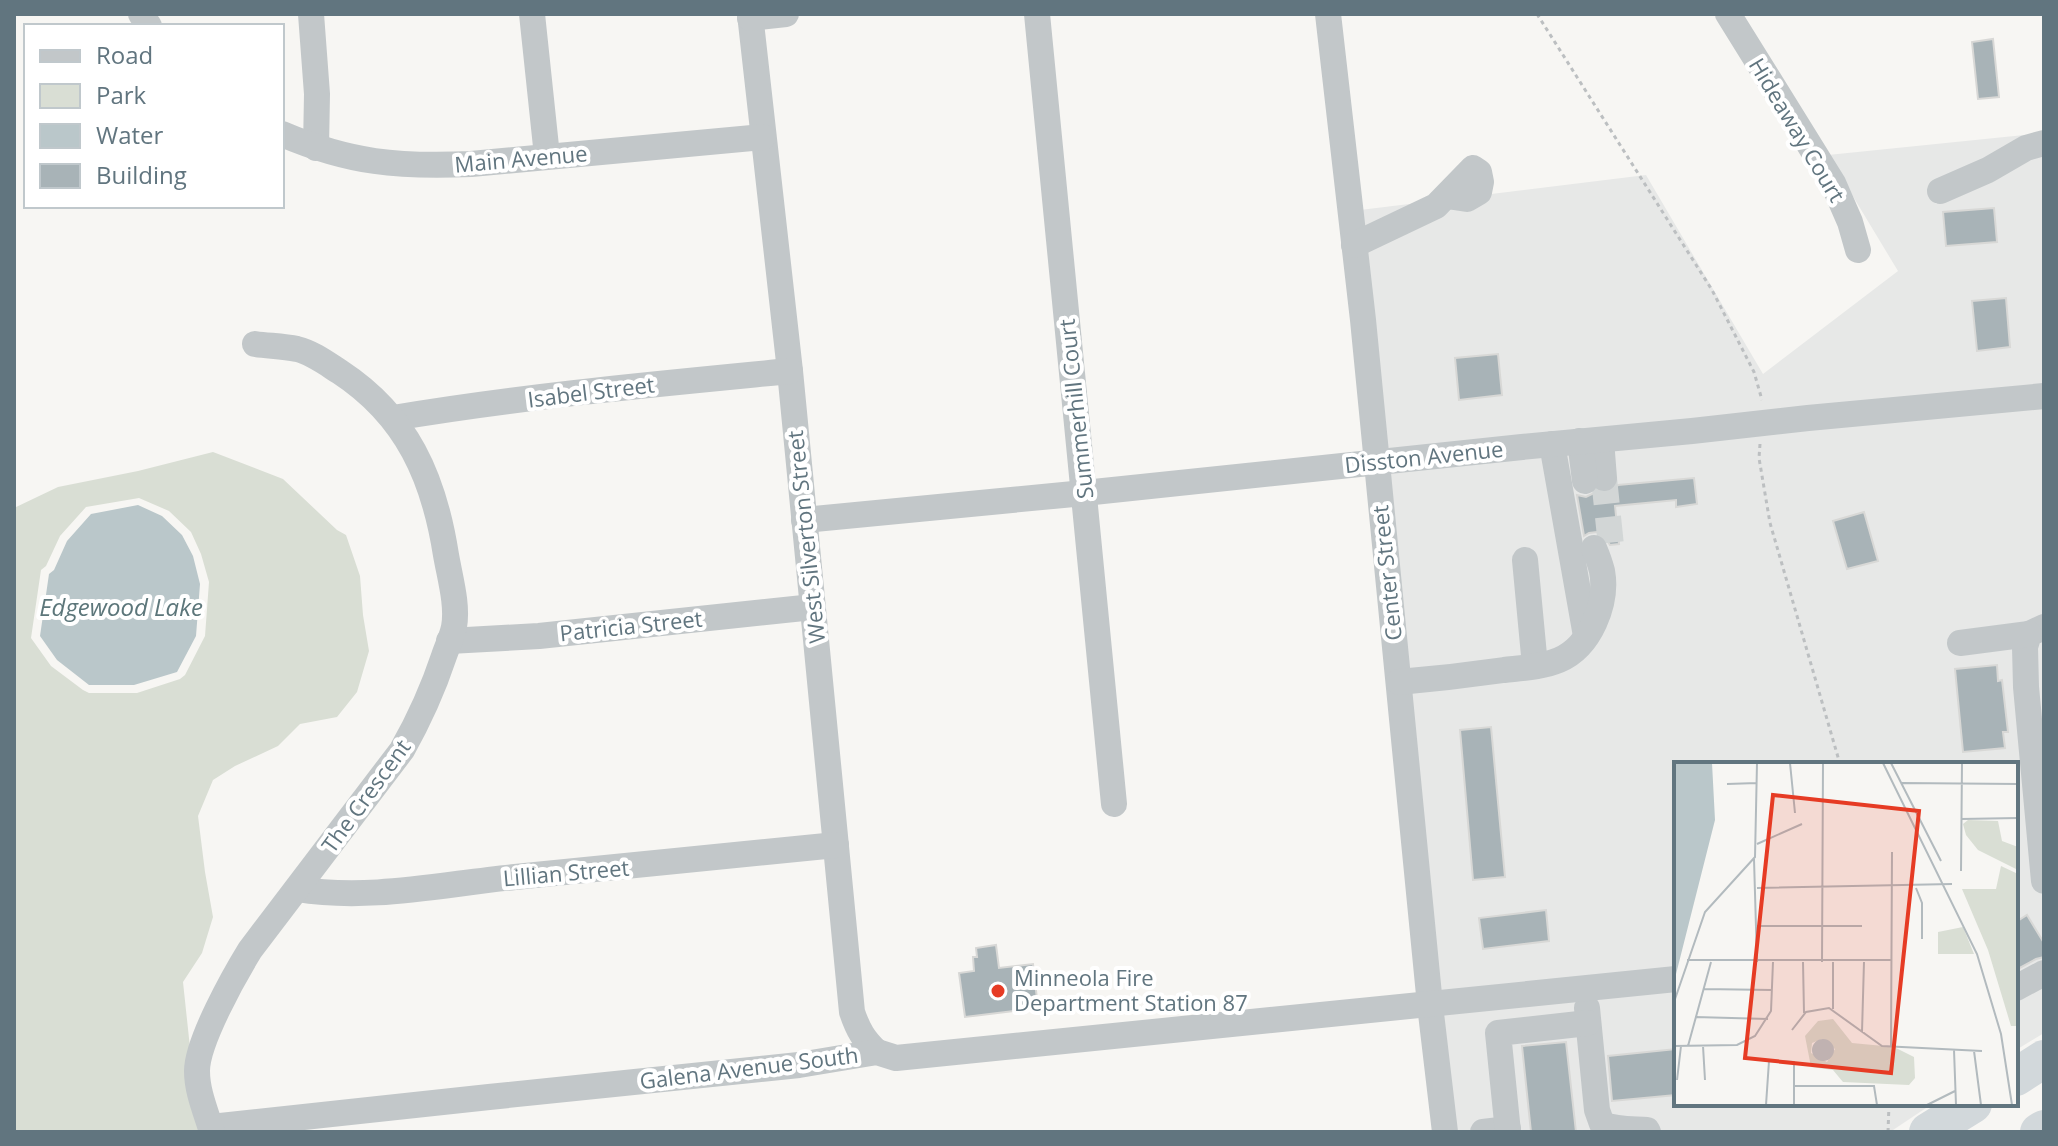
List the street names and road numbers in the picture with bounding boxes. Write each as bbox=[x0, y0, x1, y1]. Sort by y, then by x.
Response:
street label: Hideaway Court bbox=[1743, 52, 1853, 207]
street label: Main Avenue bbox=[453, 137, 589, 179]
street label: Summerhill Court bbox=[1051, 317, 1099, 501]
street label: Isabel Street bbox=[526, 368, 656, 414]
street label: West Silverton Street bbox=[779, 429, 831, 645]
street label: Disston Avenue bbox=[1343, 433, 1505, 479]
street label: Center Street bbox=[1364, 504, 1408, 642]
street label: Patricia Street bbox=[558, 603, 704, 647]
street label: The Crescent bbox=[314, 732, 417, 858]
street label: Lillian Street bbox=[502, 852, 630, 892]
street label: Galena Avenue South bbox=[638, 1039, 860, 1095]

